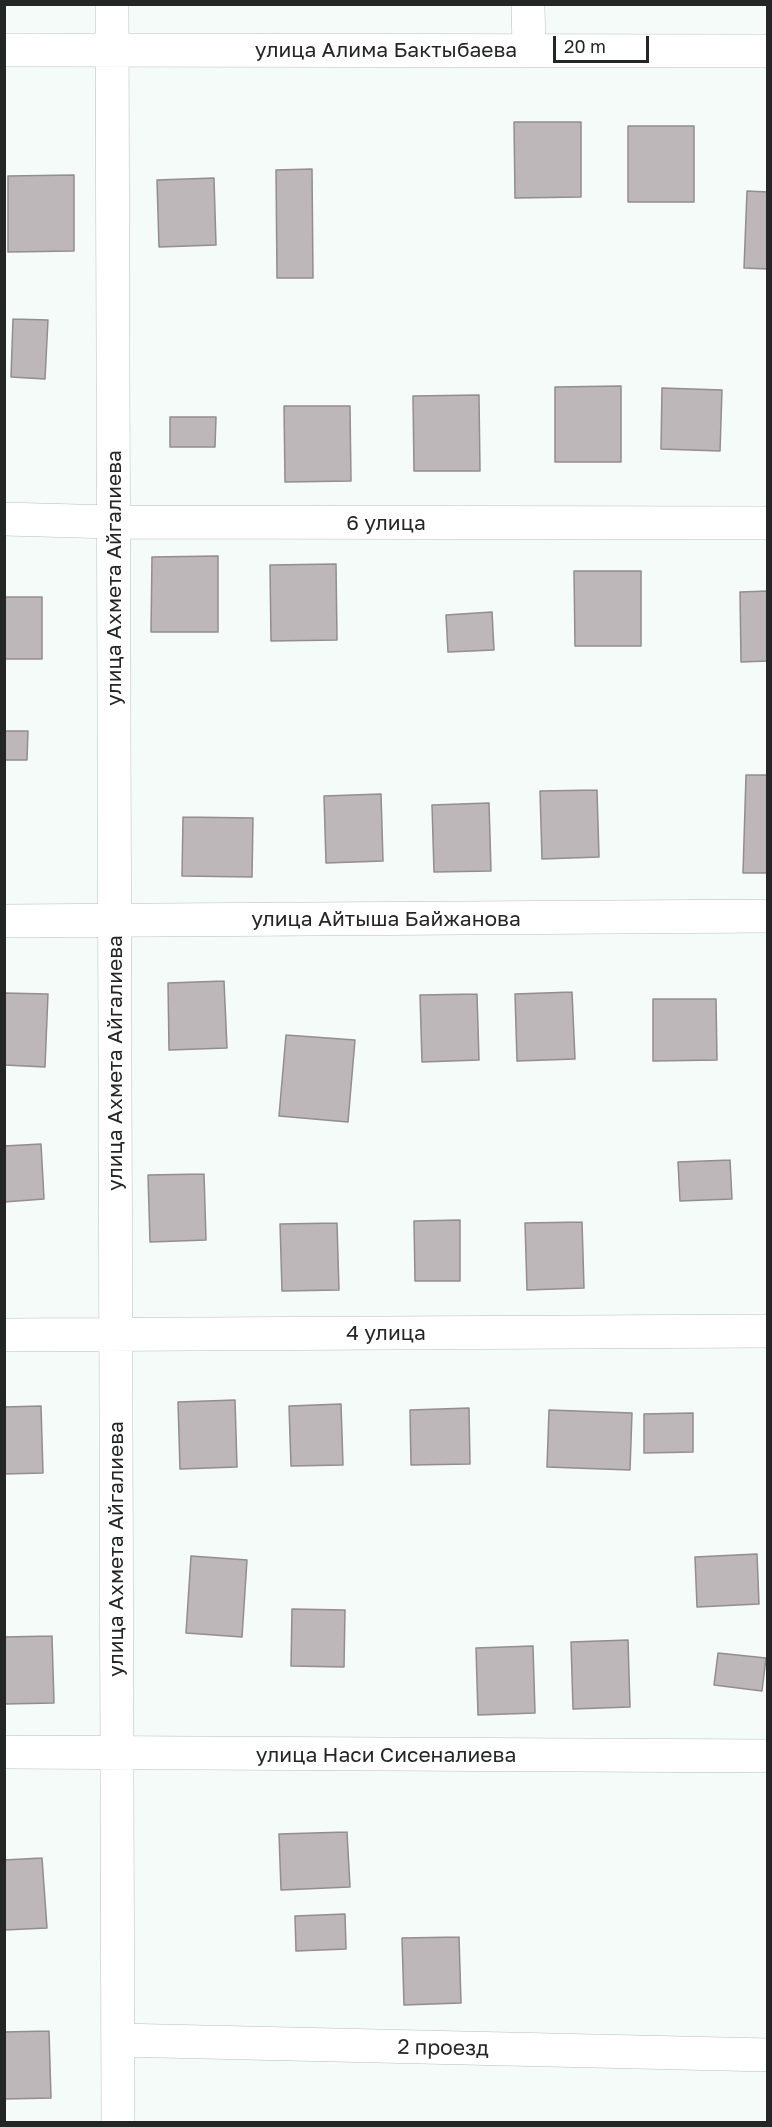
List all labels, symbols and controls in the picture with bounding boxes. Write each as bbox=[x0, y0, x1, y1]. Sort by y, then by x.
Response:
scale bar bbox=[556, 24, 652, 62]
text: 20 m bbox=[564, 35, 606, 57]
street label: улица Алима Бактыбаева bbox=[255, 37, 517, 63]
street label: улица Ахмета Айгалиева bbox=[101, 450, 127, 706]
street label: 6 улица bbox=[346, 510, 426, 536]
street label: улица Айтыша Байжанова bbox=[251, 906, 521, 932]
street label: улица Ахмета Айгалиева bbox=[102, 935, 128, 1191]
street label: 4 улица bbox=[346, 1320, 426, 1346]
street label: улица Ахмета Айгалиева bbox=[103, 1421, 129, 1677]
street label: улица Наси Сисеналиева bbox=[256, 1742, 516, 1768]
street label: 2 проезд bbox=[397, 2035, 489, 2061]

